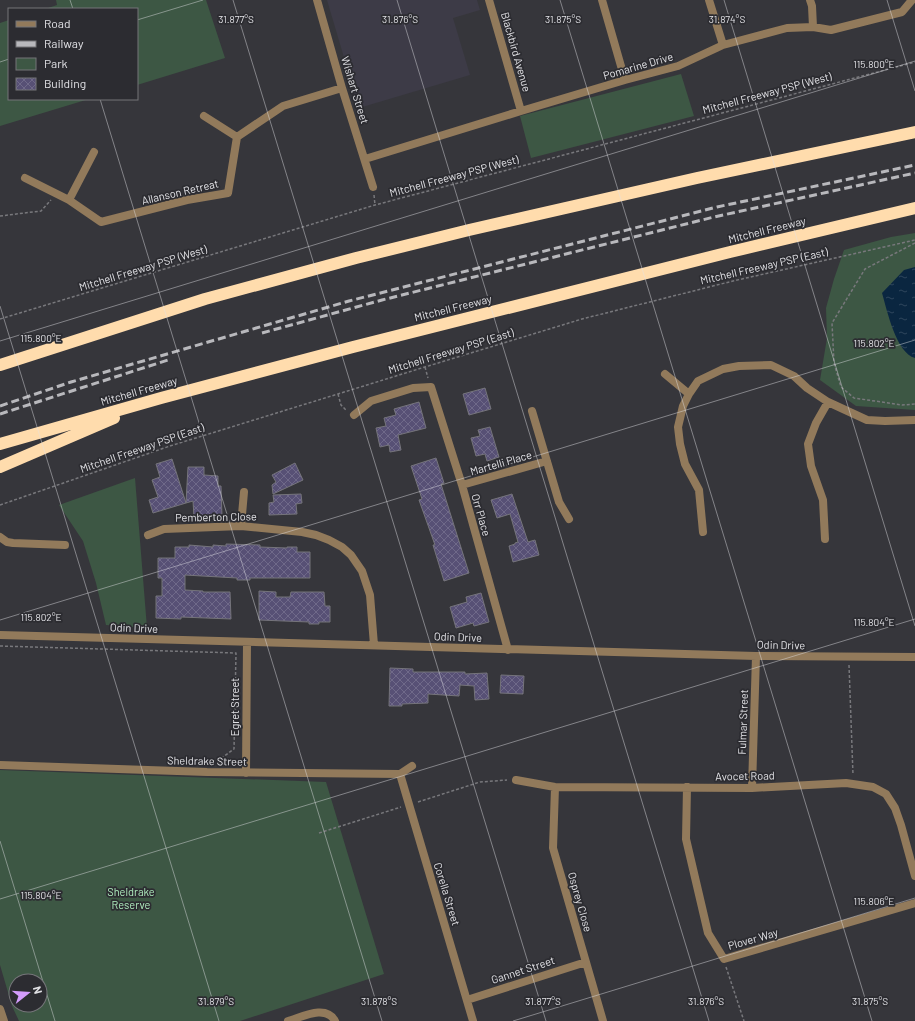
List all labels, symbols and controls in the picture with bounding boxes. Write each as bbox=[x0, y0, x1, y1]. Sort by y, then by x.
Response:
legend bbox=[8, 8, 138, 100]
street label: Blackbird Avenue bbox=[499, 11, 534, 93]
text: 31.877°S bbox=[218, 13, 254, 25]
text: 31.876°S bbox=[382, 13, 418, 25]
text: 31.875°S bbox=[545, 13, 581, 25]
text: 31.874°S bbox=[709, 13, 745, 25]
text: Road bbox=[44, 16, 71, 30]
text: Railway bbox=[44, 36, 84, 50]
street label: Pomarine Drive bbox=[601, 49, 675, 82]
street label: Wishart Street bbox=[339, 55, 372, 125]
text: Park bbox=[44, 56, 68, 70]
text: 115.800°E bbox=[853, 58, 895, 70]
street label: Mitchell Freeway PSP (West) bbox=[701, 69, 833, 116]
text: Building bbox=[44, 76, 86, 90]
street label: Mitchell Freeway PSP (West) bbox=[388, 152, 520, 199]
street label: Allanson Retreat bbox=[140, 176, 220, 207]
street label: Mitchell Freeway bbox=[727, 214, 807, 245]
street label: Mitchell Freeway PSP (West) bbox=[77, 242, 208, 293]
street label: Mitchell Freeway PSP (East) bbox=[699, 244, 829, 287]
street label: Mitchell Freeway bbox=[413, 292, 493, 323]
street label: Mitchell Freeway PSP (East) bbox=[387, 325, 515, 376]
text: 115.800°E bbox=[20, 332, 62, 344]
text: 115.802°E bbox=[853, 337, 895, 349]
street label: Mitchell Freeway bbox=[99, 373, 179, 408]
street label: Mitchell Freeway PSP (East) bbox=[78, 420, 206, 475]
street label: Martelli Place bbox=[468, 447, 533, 478]
street label: Orr Place bbox=[469, 492, 494, 538]
street label: Pemberton Close bbox=[175, 509, 257, 524]
text: 115.802°E bbox=[20, 611, 62, 623]
text: 115.804°E bbox=[853, 616, 895, 628]
street label: Odin Drive bbox=[110, 620, 159, 635]
street label: Odin Drive bbox=[434, 629, 483, 644]
street label: Odin Drive bbox=[757, 638, 805, 651]
street label: Egret Street bbox=[228, 678, 241, 736]
street label: Fulmar Street bbox=[735, 689, 750, 755]
street label: Sheldrake Street bbox=[167, 753, 247, 768]
street label: Avocet Road bbox=[715, 768, 775, 783]
street label: Corella Street bbox=[432, 861, 463, 927]
street label: Osprey Close bbox=[566, 871, 595, 933]
park label: Sheldrake Reserve bbox=[107, 885, 155, 911]
text: 115.804°E bbox=[20, 889, 62, 901]
text: 115.806°E bbox=[854, 895, 894, 907]
street label: Plover Way bbox=[726, 925, 779, 952]
street label: Gannet Street bbox=[489, 953, 556, 986]
north arrow bbox=[8, 973, 48, 1013]
text: N bbox=[31, 985, 45, 995]
text: 31.879°S bbox=[198, 995, 234, 1007]
text: 31.878°S bbox=[361, 995, 397, 1007]
text: 31.877°S bbox=[525, 995, 561, 1007]
text: 31.876°S bbox=[688, 995, 724, 1007]
text: 31.875°S bbox=[852, 995, 888, 1007]

